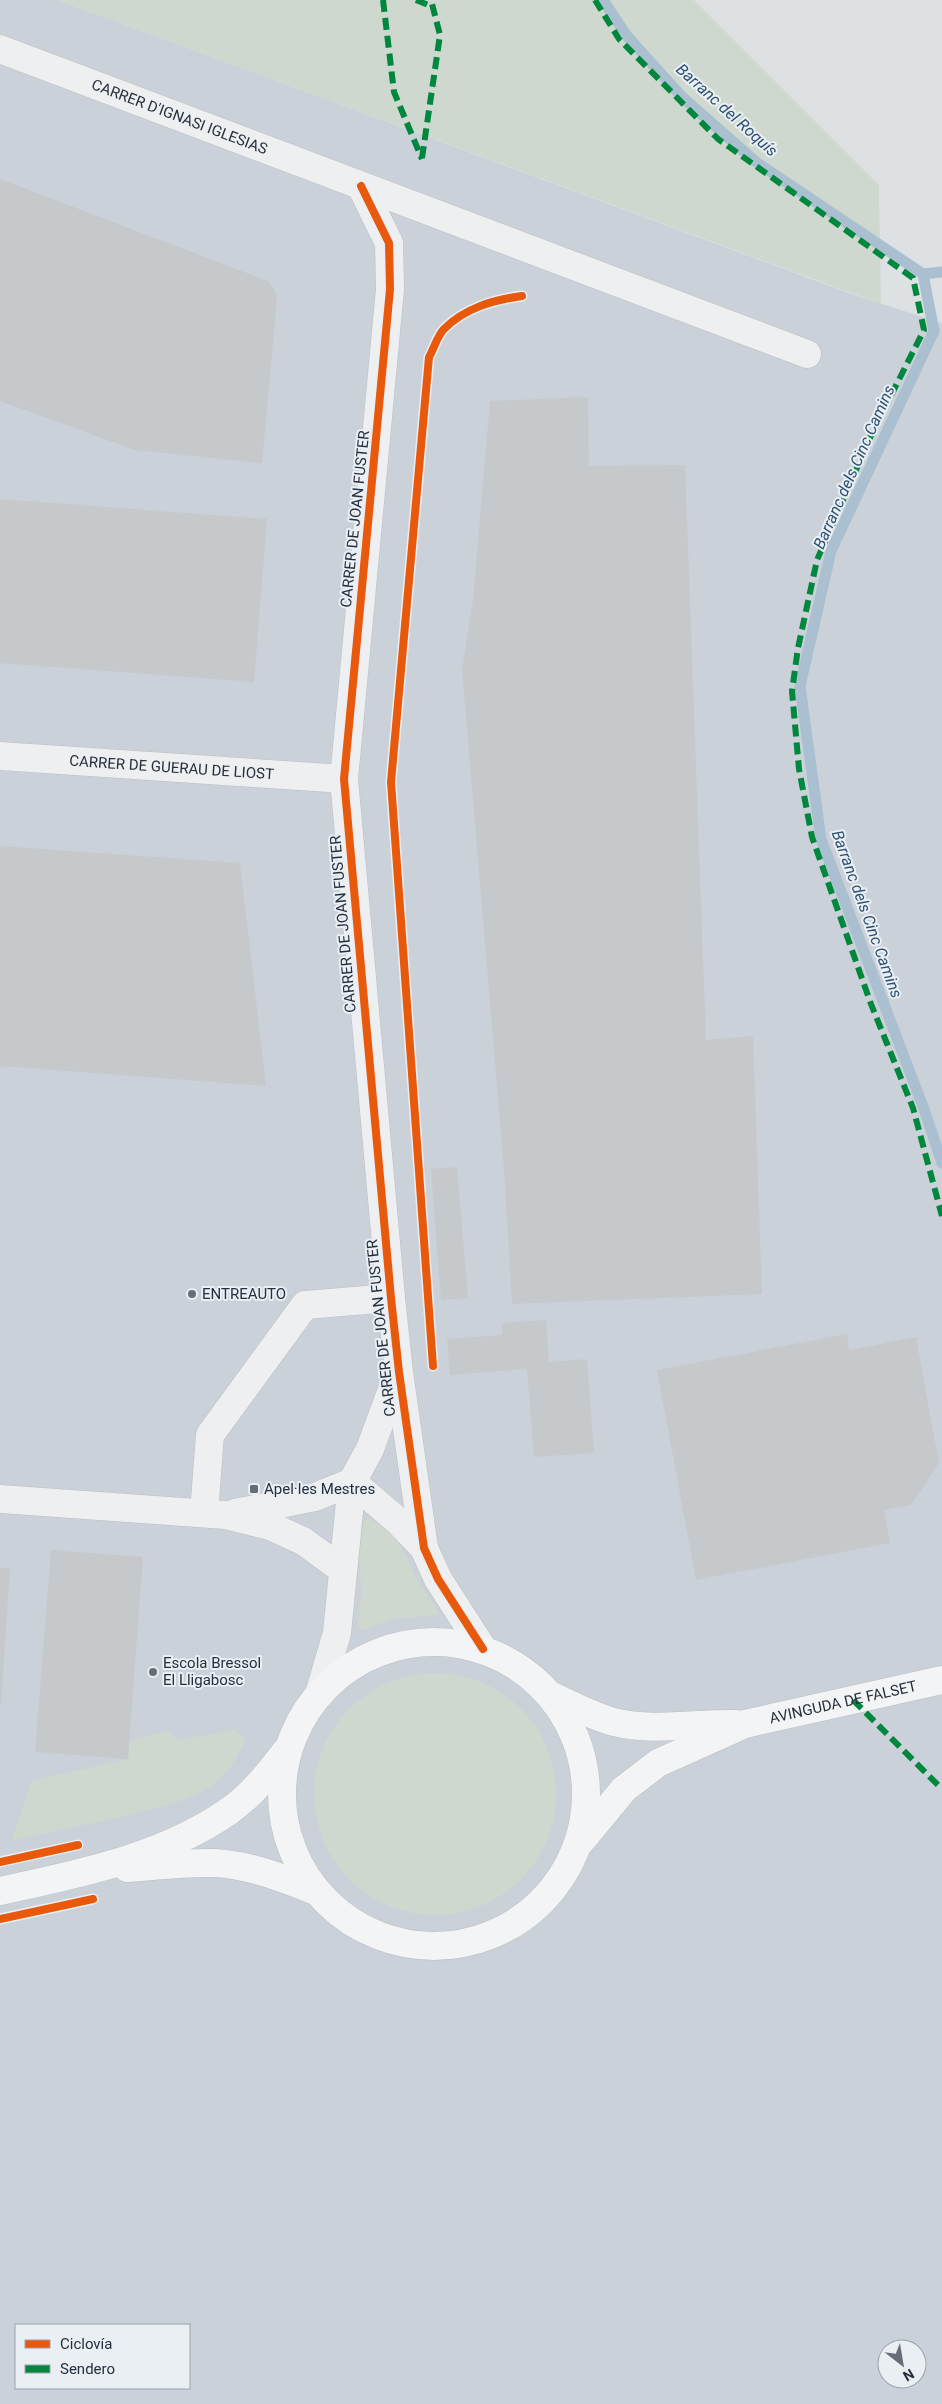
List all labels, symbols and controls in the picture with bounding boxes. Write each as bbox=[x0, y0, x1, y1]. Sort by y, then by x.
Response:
water label: Barranc del Roquís bbox=[672, 60, 782, 160]
street label: CARRER D'IGNASI IGLESIAS bbox=[89, 75, 270, 158]
water label: Barranc dels Cinc Camins bbox=[809, 382, 899, 552]
street label: CARRER DE JOAN FUSTER bbox=[337, 430, 373, 608]
street label: CARRER DE GUERAU DE LIOST bbox=[69, 752, 275, 783]
water label: Barranc dels Cinc Camins bbox=[828, 828, 906, 1000]
street label: CARRER DE JOAN FUSTER bbox=[326, 835, 360, 1013]
street label: CARRER DE JOAN FUSTER bbox=[363, 1239, 399, 1417]
place label: ENTREAUTO bbox=[202, 1285, 286, 1303]
marker: ENTREAUTO bbox=[186, 1288, 198, 1300]
place label: Apel·les Mestres bbox=[264, 1480, 375, 1498]
marker: Apel·les Mestres bbox=[248, 1483, 260, 1495]
place label: Escola Bressol El Lligabosc bbox=[163, 1654, 261, 1689]
marker: Escola Bressol El Lligabosc bbox=[147, 1666, 159, 1678]
street label: AVINGUDA DE FALSET bbox=[768, 1677, 918, 1727]
legend bbox=[15, 2324, 190, 2389]
text: Ciclovía bbox=[60, 2335, 113, 2353]
north arrow bbox=[877, 2339, 927, 2389]
text: Sendero bbox=[60, 2360, 115, 2378]
text: N bbox=[900, 2366, 917, 2385]

